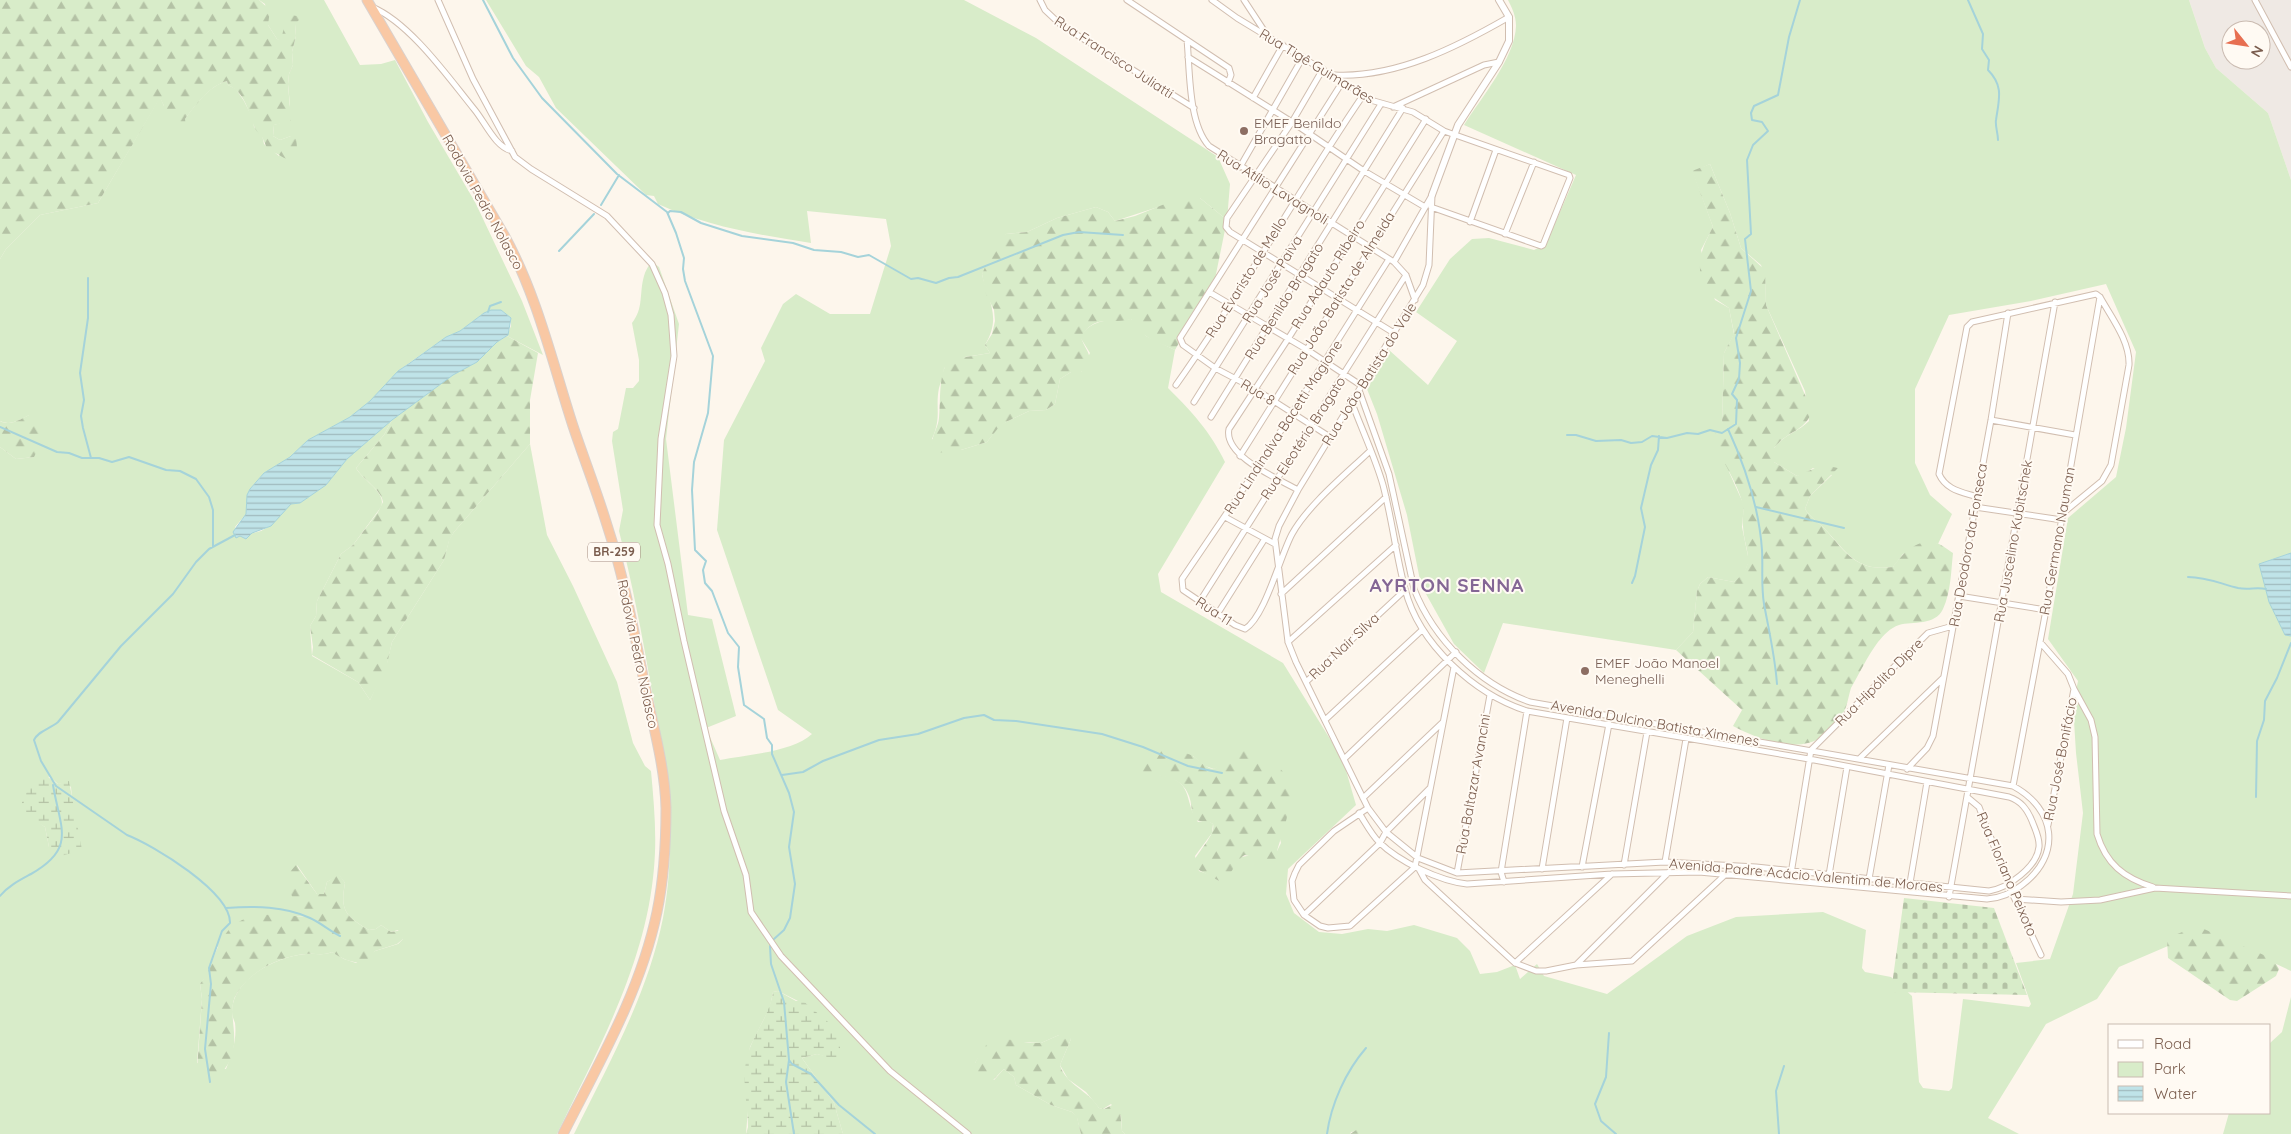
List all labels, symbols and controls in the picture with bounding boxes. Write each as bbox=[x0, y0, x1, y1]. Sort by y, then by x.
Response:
street label: Rua Francisco Juliatti bbox=[1051, 12, 1177, 102]
north arrow bbox=[2221, 20, 2271, 70]
street label: Rua Tigê Guimarães bbox=[1256, 24, 1378, 108]
text: N bbox=[2247, 43, 2268, 60]
place label: EMEF Benildo Bragatto bbox=[1254, 114, 1341, 148]
marker: EMEF Benildo Bragatto bbox=[1238, 125, 1250, 137]
street label: Rodovia Pedro Nolasco bbox=[438, 131, 528, 273]
street label: Rua Atílio Lavagnoli bbox=[1214, 145, 1332, 229]
street label: Rua João Batista de Almeida bbox=[1283, 208, 1399, 378]
street label: Rua Evaristo de Mello bbox=[1201, 213, 1291, 341]
street label: Rua Adauto Ribeiro bbox=[1287, 216, 1369, 332]
street label: Rua José Paiva bbox=[1238, 232, 1306, 326]
street label: Rua Benildo Bragato bbox=[1241, 239, 1327, 363]
street label: Rua João Batista do Vale bbox=[1318, 299, 1420, 449]
street label: Rua Lindinalva Bacetti Magione bbox=[1220, 336, 1346, 517]
street label: Rua Eleotério Bragato bbox=[1256, 373, 1350, 503]
street label: Rua 8 bbox=[1237, 375, 1279, 409]
street label: Rua Juscelino Kubitschek bbox=[1990, 458, 2036, 624]
street label: Rua Deodoro da Fonseca bbox=[1945, 462, 1991, 628]
street label: Rua Germano Nauman bbox=[2035, 466, 2079, 616]
road number: BR-259 bbox=[588, 542, 640, 562]
district label: AYRTON SENNA bbox=[1370, 573, 1524, 597]
street label: Rodovia Pedro Nolasco bbox=[613, 578, 663, 730]
street label: Rua 11 bbox=[1192, 593, 1236, 629]
street label: Rua Nair Silva bbox=[1305, 609, 1383, 683]
street label: Rua Hipólito Dipre bbox=[1831, 634, 1927, 730]
place label: EMEF João Manoel Meneghelli bbox=[1595, 654, 1719, 688]
marker: EMEF João Manoel Meneghelli bbox=[1579, 665, 1591, 677]
street label: Avenida Dulcino Batista Ximenes bbox=[1549, 696, 1761, 750]
street label: Rua José Bonifácio bbox=[2039, 696, 2081, 822]
street label: Rua Baltazar Avancini bbox=[1452, 713, 1494, 855]
street label: Rua Floriano Peixoto bbox=[1973, 809, 2041, 939]
street label: Avenida Padre Acácio Valentim de Moraes bbox=[1668, 854, 1944, 896]
legend bbox=[2108, 1024, 2271, 1114]
text: Road bbox=[2154, 1034, 2191, 1053]
text: Park bbox=[2154, 1059, 2186, 1078]
text: Water bbox=[2154, 1084, 2197, 1103]

